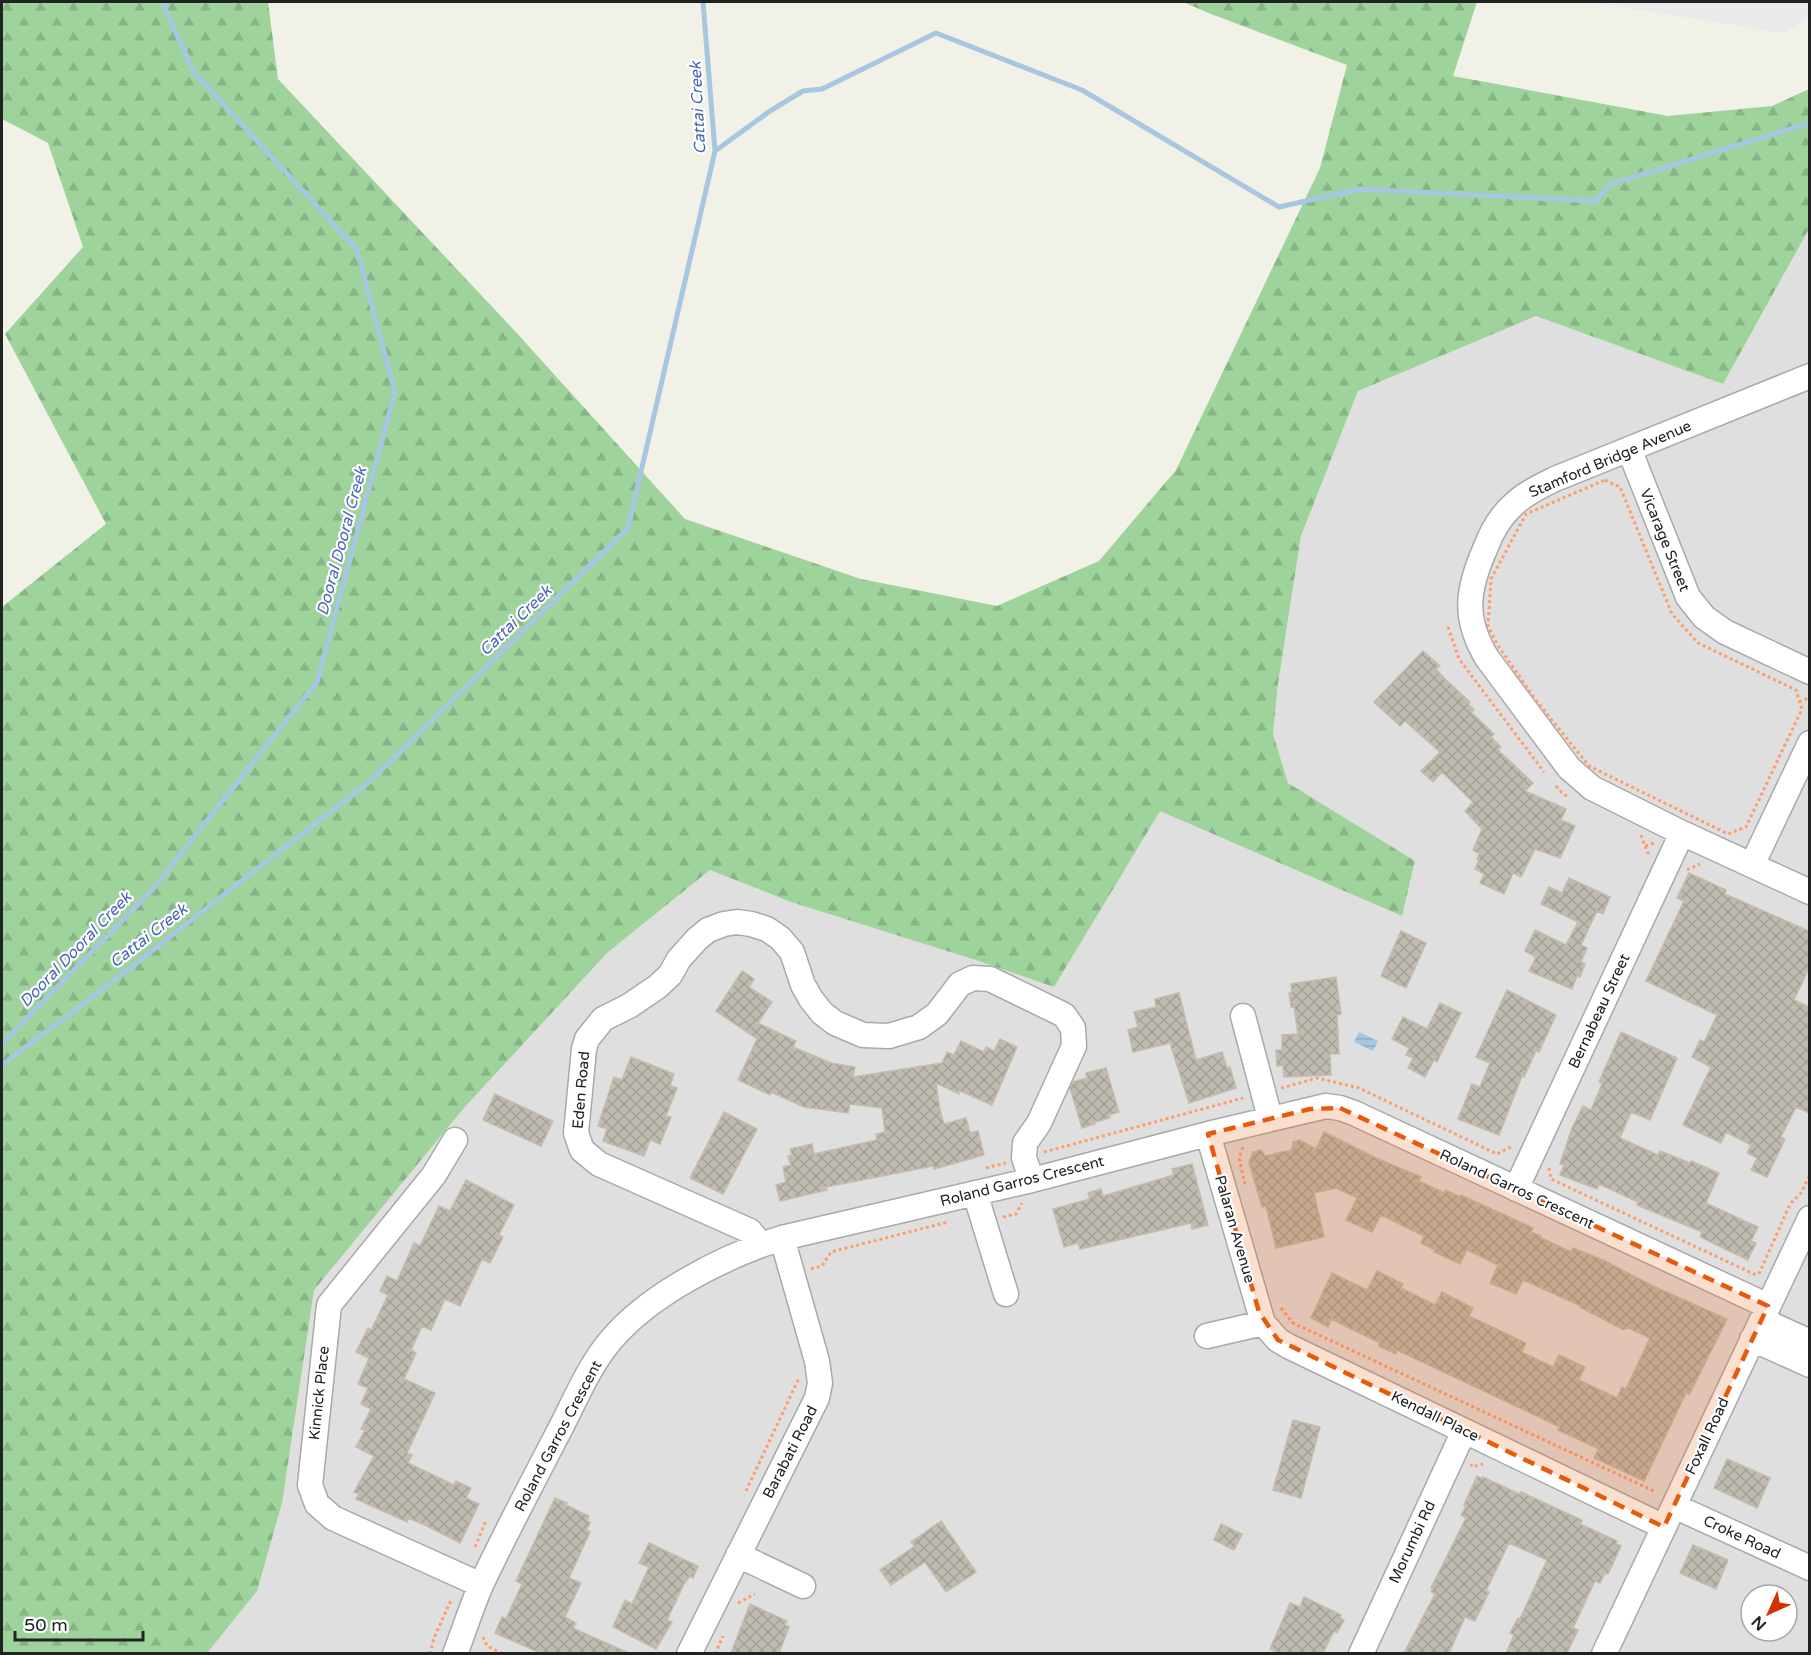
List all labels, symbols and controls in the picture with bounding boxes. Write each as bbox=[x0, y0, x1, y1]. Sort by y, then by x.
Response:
water label: Cattai Creek bbox=[686, 60, 710, 155]
street label: Stamford Bridge Avenue bbox=[1526, 417, 1694, 501]
water label: Dooral Dooral Creek bbox=[313, 464, 372, 618]
street label: Vicarage Street bbox=[1636, 486, 1694, 594]
water label: Cattai Creek bbox=[475, 580, 557, 660]
water label: Dooral Dooral Creek bbox=[16, 887, 137, 1012]
water label: Cattai Creek bbox=[106, 898, 192, 972]
street label: Bernabeau Street bbox=[1565, 951, 1634, 1071]
street label: Eden Road bbox=[569, 1050, 593, 1130]
street label: Roland Garros Crescent bbox=[1437, 1145, 1597, 1233]
street label: Roland Garros Crescent bbox=[938, 1152, 1106, 1210]
street label: Palaran Avenue bbox=[1211, 1173, 1259, 1285]
street label: Kinnick Place bbox=[305, 1345, 333, 1441]
street label: Roland Garros Crescent bbox=[511, 1357, 606, 1515]
street label: Kendall Place bbox=[1388, 1387, 1482, 1445]
street label: Foxall Road bbox=[1681, 1395, 1733, 1477]
street label: Barabati Road bbox=[759, 1403, 821, 1501]
street label: Morumbi Rd bbox=[1385, 1498, 1439, 1586]
street label: Croke Road bbox=[1701, 1511, 1783, 1563]
north arrow bbox=[1739, 1583, 1799, 1643]
scale bar bbox=[15, 1604, 142, 1642]
text: N bbox=[1747, 1611, 1771, 1635]
text: 50 m bbox=[24, 1614, 68, 1636]

